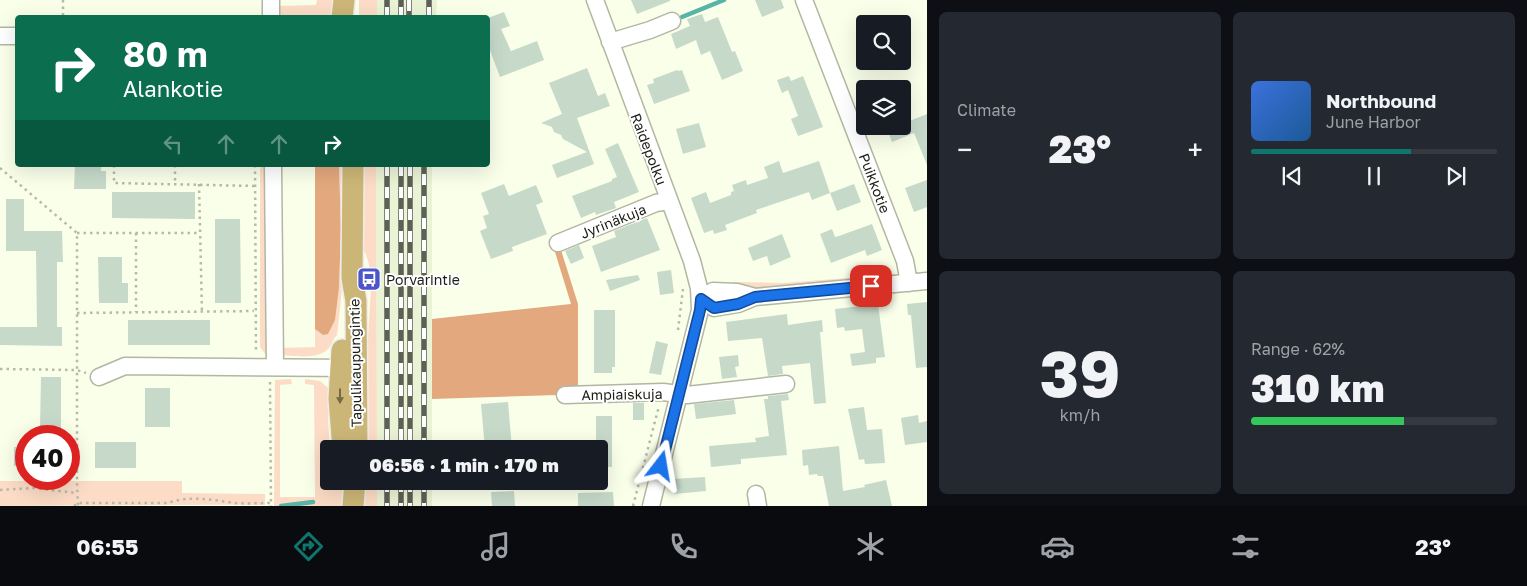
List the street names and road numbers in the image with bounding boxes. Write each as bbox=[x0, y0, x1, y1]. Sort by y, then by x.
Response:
street label: Raidepolku bbox=[628, 111, 670, 187]
street label: Puikkotie bbox=[856, 151, 894, 215]
street label: Jyrinäkuja bbox=[578, 200, 648, 242]
street label: Tapulikaupungintie bbox=[345, 298, 365, 428]
street label: Ampiaiskuja bbox=[581, 385, 663, 403]

